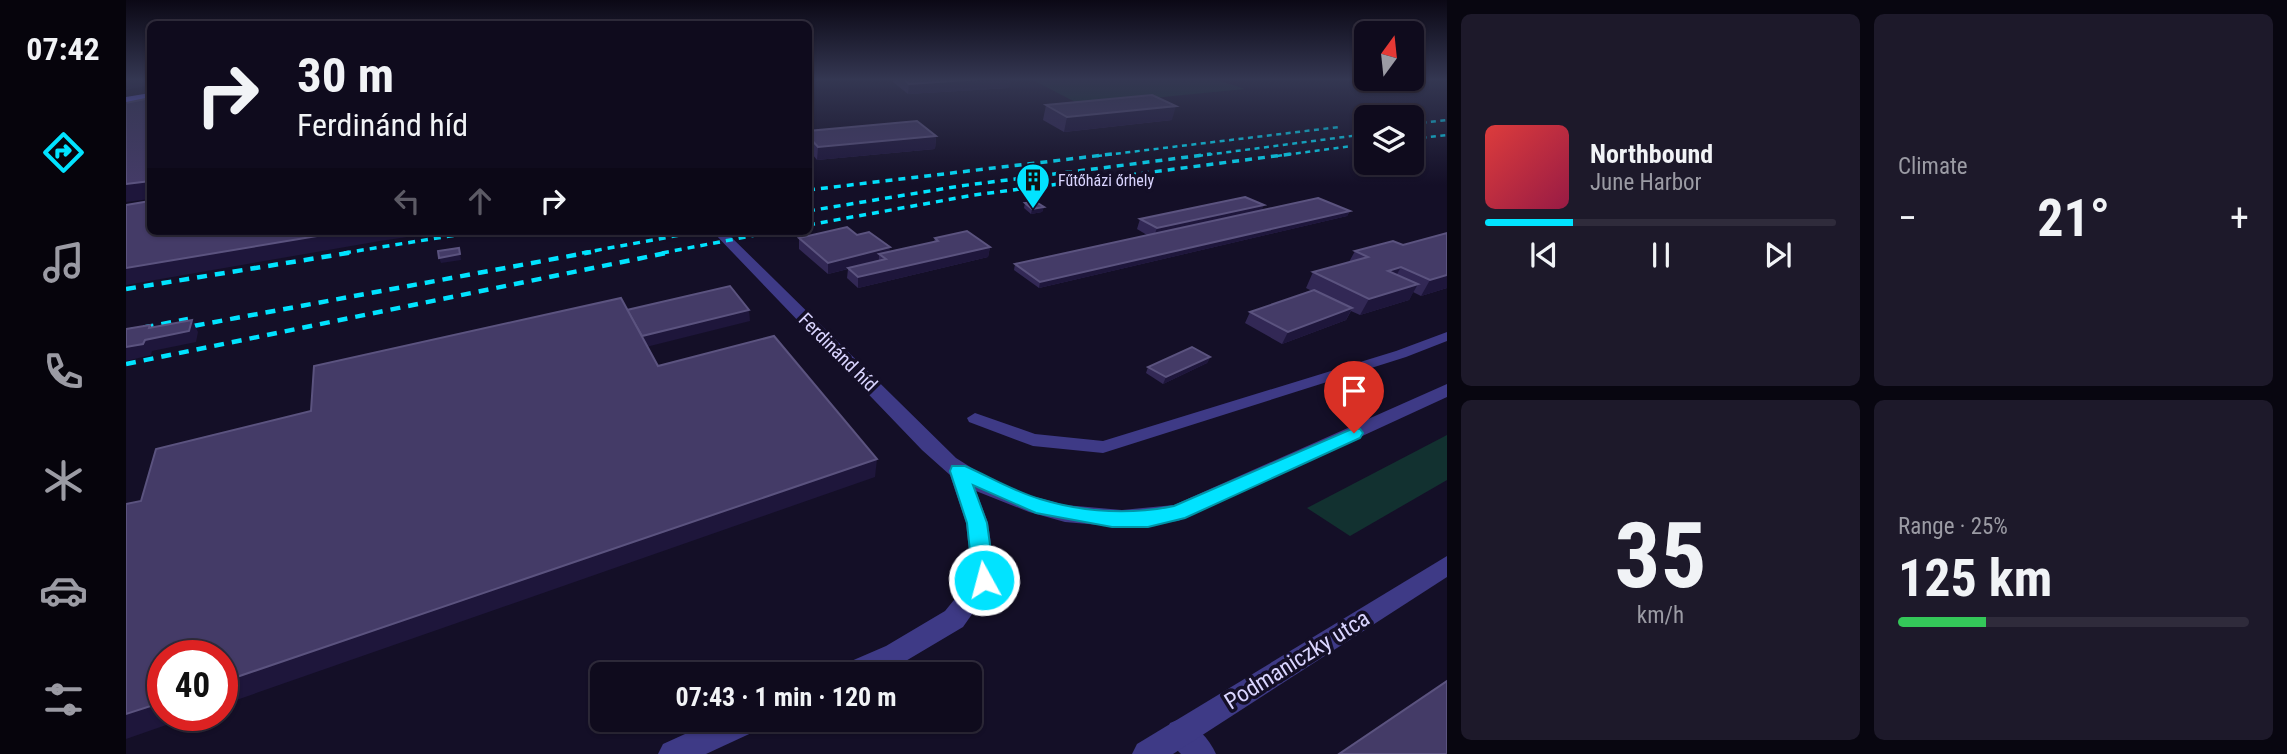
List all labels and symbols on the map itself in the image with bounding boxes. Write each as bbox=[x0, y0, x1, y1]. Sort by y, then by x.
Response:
north arrow bbox=[1354, 21, 1424, 91]
building icon: Fűtőházi őrhely bbox=[1014, 161, 1052, 210]
place label: Fűtőházi őrhely bbox=[1058, 171, 1154, 190]
street label: Ferdinánd híd bbox=[794, 308, 882, 396]
pin bbox=[1324, 361, 1384, 433]
position arrow bbox=[947, 543, 1021, 617]
street label: Podmaniczky utca bbox=[1220, 605, 1374, 715]
speed limit sign: 40 bbox=[147, 640, 238, 731]

